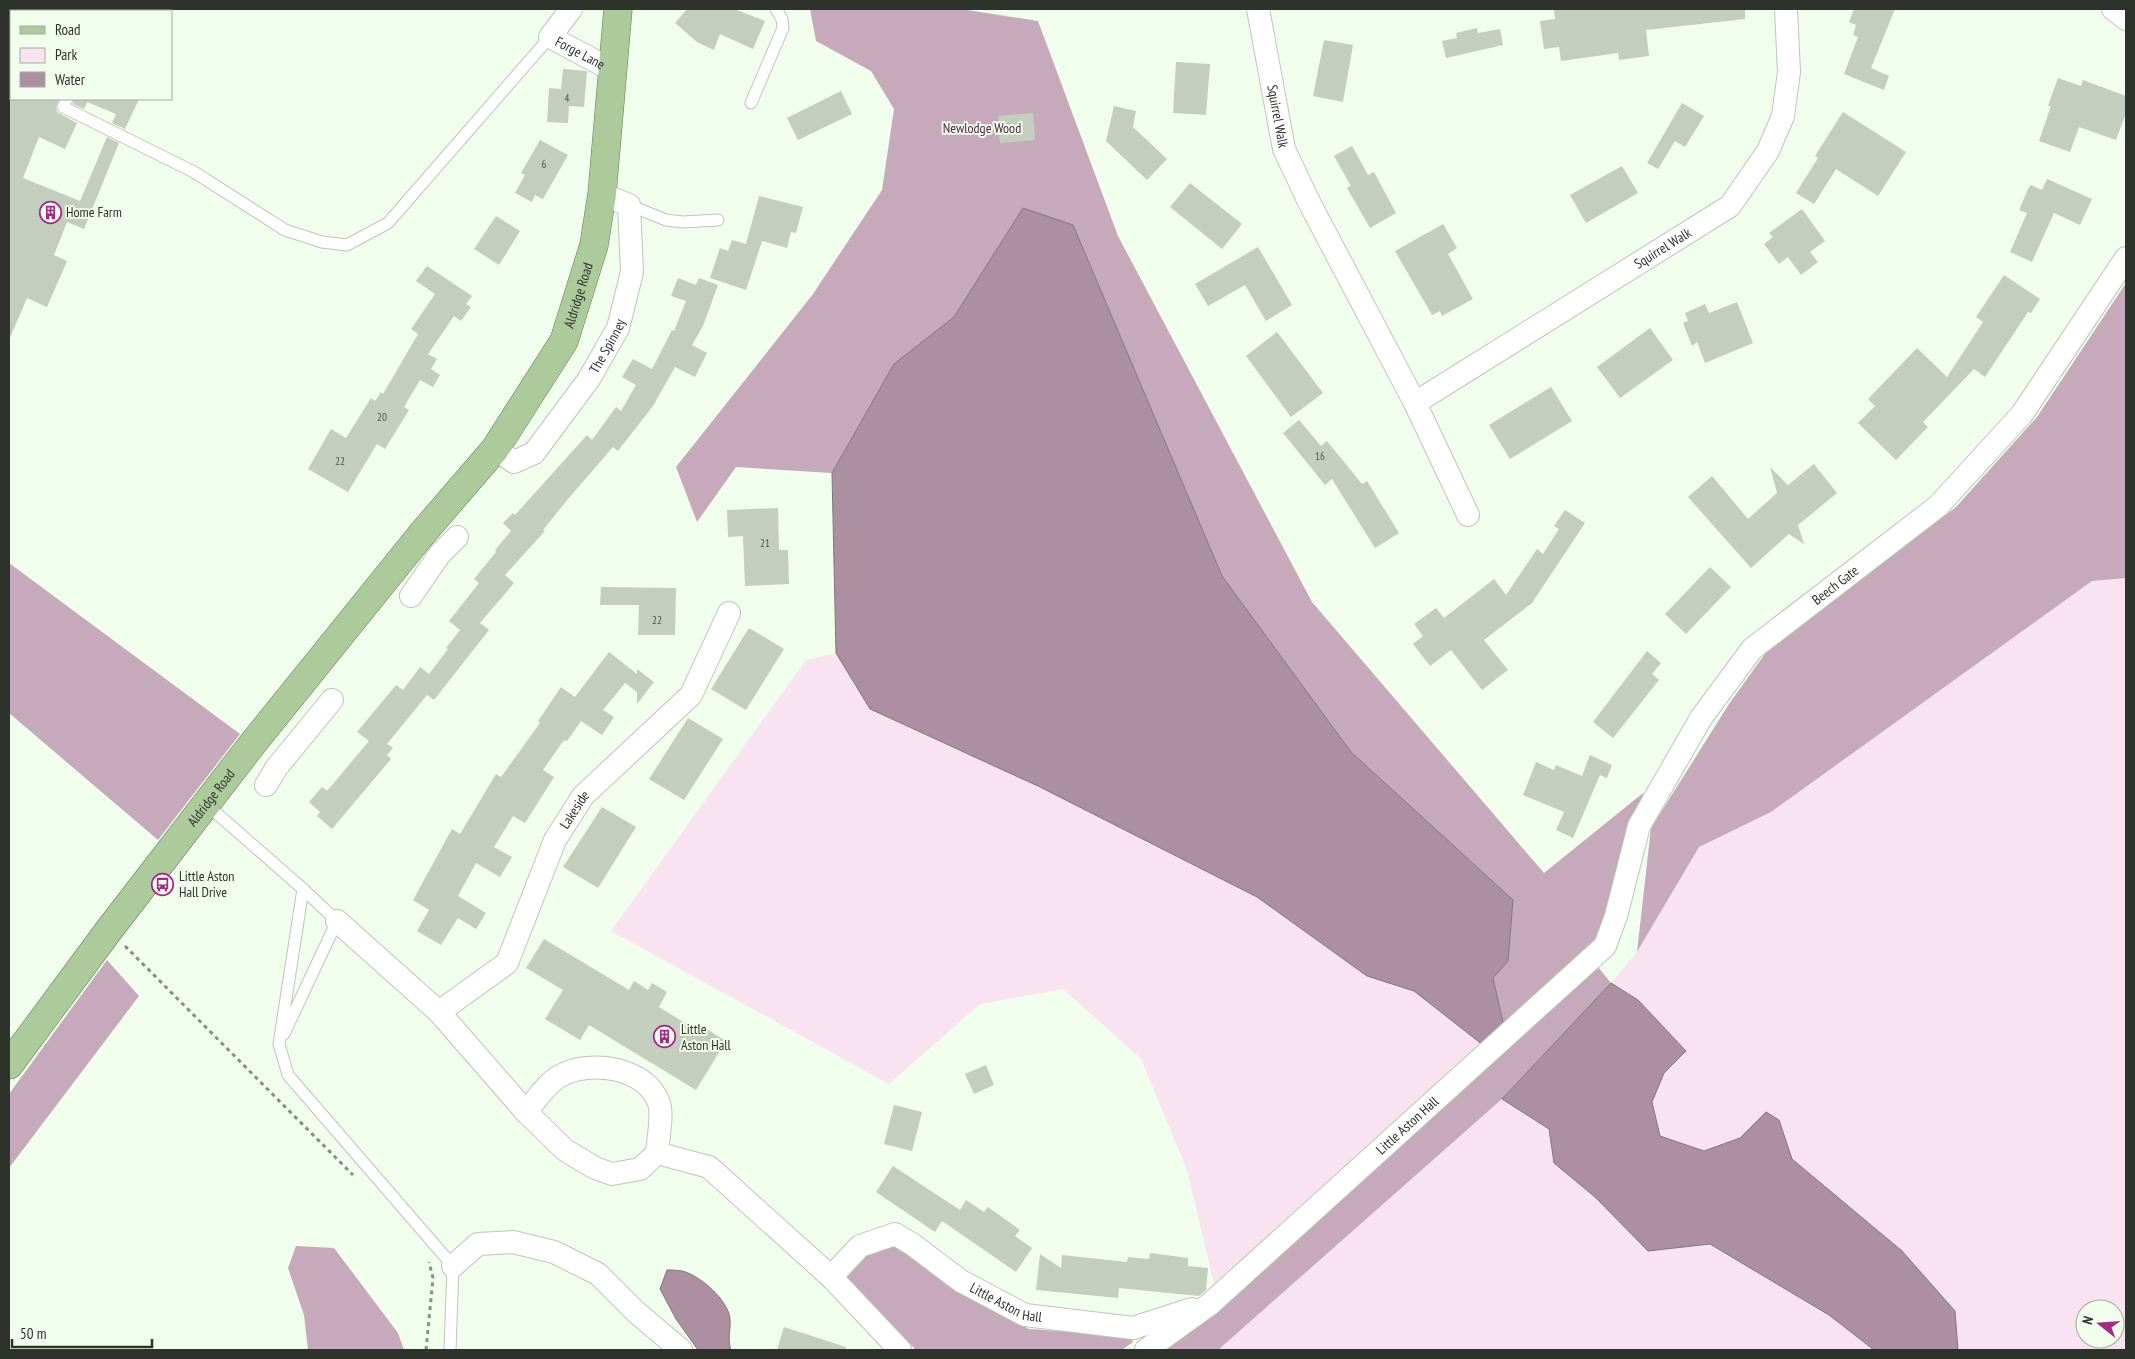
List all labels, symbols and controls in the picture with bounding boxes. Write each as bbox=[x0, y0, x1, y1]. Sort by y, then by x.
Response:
legend bbox=[10, 10, 172, 100]
text: Road bbox=[55, 20, 81, 39]
street label: Forge Lane bbox=[552, 32, 608, 74]
text: Park bbox=[55, 45, 77, 64]
text: Water bbox=[55, 70, 86, 89]
street label: Squirrel Walk bbox=[1263, 83, 1293, 150]
house number: 4 bbox=[565, 91, 570, 105]
park label: Newlodge Wood bbox=[943, 119, 1021, 137]
house number: 6 bbox=[542, 157, 547, 171]
building icon: Home Farm bbox=[38, 200, 62, 224]
place label: Home Farm bbox=[66, 203, 122, 221]
street label: Squirrel Walk bbox=[1631, 223, 1695, 273]
street label: Aldridge Road bbox=[560, 260, 597, 330]
street label: The Spinney bbox=[585, 316, 629, 376]
house number: 20 bbox=[377, 410, 387, 424]
house number: 16 bbox=[1315, 449, 1325, 463]
house number: 22 bbox=[335, 454, 345, 468]
house number: 21 bbox=[760, 536, 770, 550]
street label: Beech Gate bbox=[1808, 561, 1862, 609]
house number: 22 bbox=[652, 613, 662, 627]
street label: Aldridge Road bbox=[183, 765, 239, 830]
street label: Lakeside bbox=[556, 786, 593, 832]
place label: Little Aston Hall Drive bbox=[179, 867, 234, 901]
bus stop icon: Little Aston Hall Drive bbox=[151, 872, 175, 896]
place label: Little Aston Hall bbox=[681, 1020, 732, 1054]
building icon: Little Aston Hall bbox=[653, 1025, 677, 1049]
street label: Little Aston Hall bbox=[1372, 1092, 1443, 1158]
street label: Little Aston Hall bbox=[967, 1278, 1044, 1326]
north arrow bbox=[2075, 1299, 2125, 1349]
text: N bbox=[2078, 1314, 2097, 1326]
scale bar bbox=[12, 1316, 152, 1348]
text: 50 m bbox=[20, 1324, 46, 1343]

